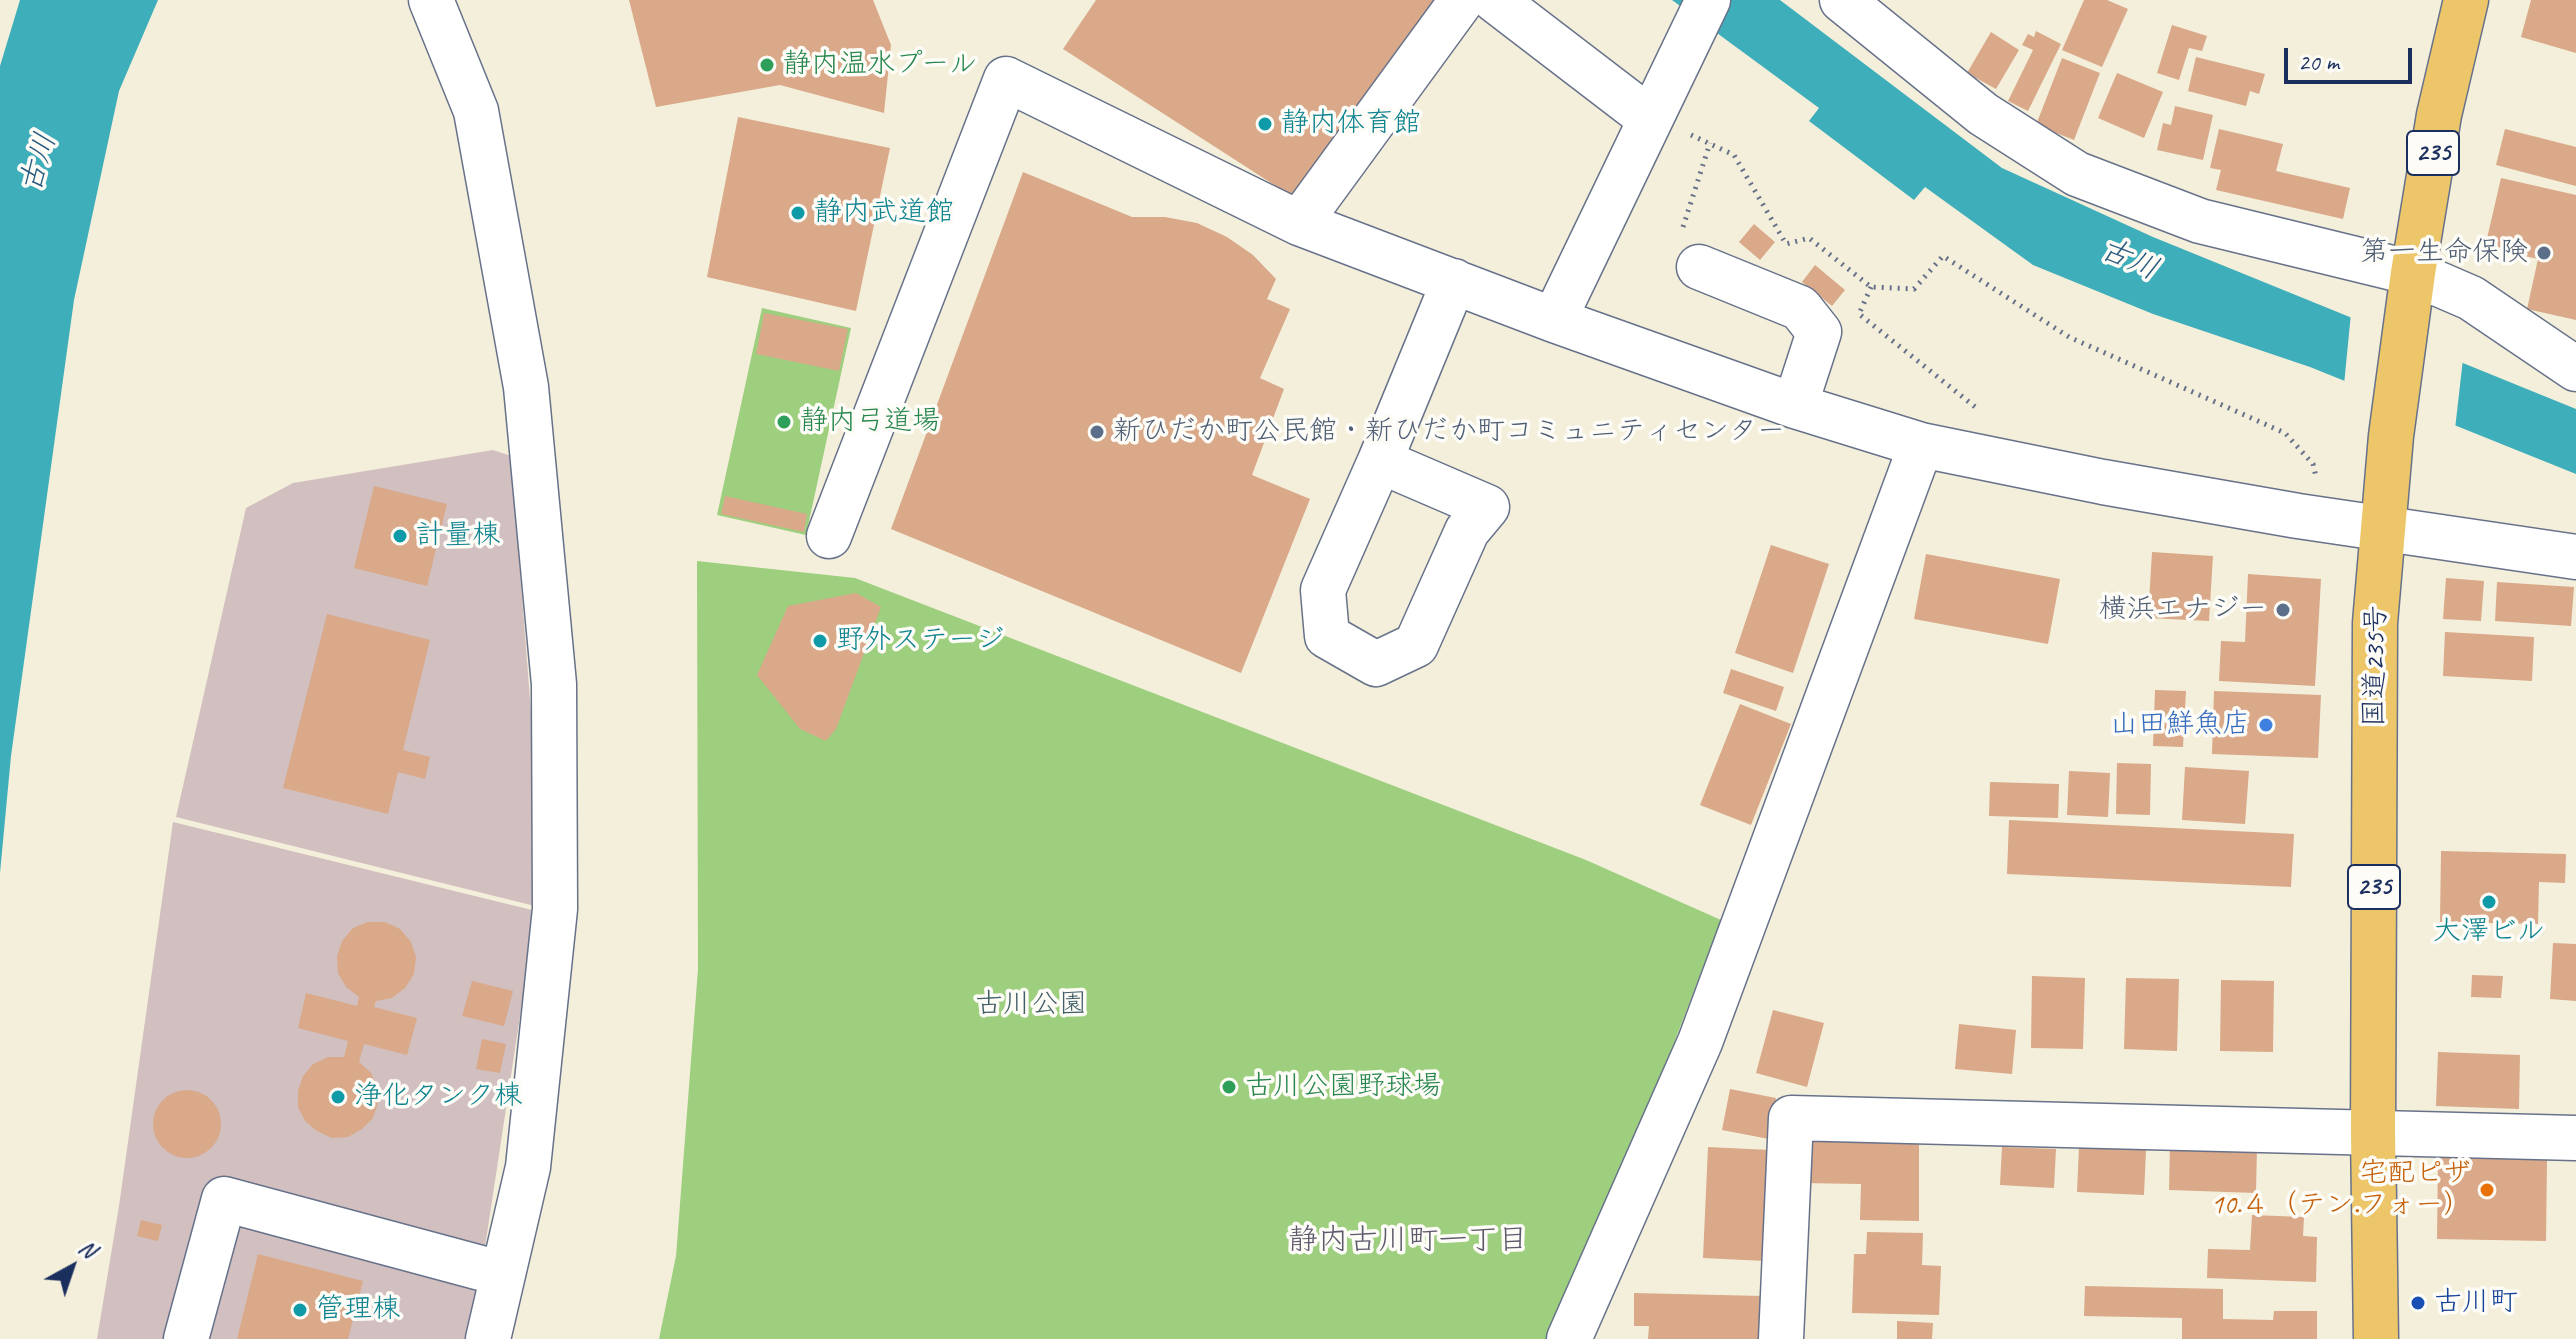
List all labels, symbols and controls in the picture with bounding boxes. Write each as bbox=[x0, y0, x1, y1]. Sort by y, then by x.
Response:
scale bar bbox=[2288, 32, 2416, 82]
text: 20 m bbox=[2298, 47, 2339, 77]
place label: 静内温水プール bbox=[783, 48, 977, 82]
marker: 静内温水プール bbox=[758, 56, 776, 74]
place label: 静内体育館 bbox=[1281, 107, 1421, 141]
marker: 静内体育館 bbox=[1256, 115, 1274, 133]
water label: 古川 bbox=[13, 129, 65, 197]
road number: 235 bbox=[2407, 131, 2459, 175]
place label: 静内武道館 bbox=[814, 196, 954, 230]
marker: 静内武道館 bbox=[789, 204, 807, 222]
water label: 古川 bbox=[2094, 231, 2164, 289]
place label: 第一生命保険 bbox=[2360, 236, 2528, 270]
marker: 第一生命保険 bbox=[2535, 244, 2553, 262]
place label: 静内弓道場 bbox=[800, 405, 940, 439]
marker: 静内弓道場 bbox=[775, 413, 793, 431]
place label: 新ひだか町公民館・新ひだか町コミュニティセンター bbox=[1113, 415, 1785, 449]
marker: 新ひだか町公民館・新ひだか町コミュニティセンター bbox=[1088, 423, 1106, 441]
place label: 計量棟 bbox=[416, 519, 500, 553]
marker: 計量棟 bbox=[391, 527, 409, 545]
place label: 横浜エナジー bbox=[2099, 593, 2267, 627]
marker: 横浜エナジー bbox=[2274, 601, 2292, 619]
street label: 国道235号 bbox=[2358, 605, 2394, 727]
place label: 野外ステージ bbox=[836, 624, 1004, 658]
marker: 野外ステージ bbox=[811, 632, 829, 650]
place label: 山田鮮魚店 bbox=[2110, 708, 2250, 742]
marker: 山田鮮魚店 bbox=[2257, 716, 2275, 734]
road number: 235 bbox=[2348, 865, 2400, 909]
marker: 大澤ビル bbox=[2480, 893, 2498, 911]
place label: 大澤ビル bbox=[2433, 915, 2545, 949]
park label: 古川公園 bbox=[975, 988, 1087, 1022]
place label: 古川公園野球場 bbox=[1245, 1070, 1441, 1104]
marker: 古川公園野球場 bbox=[1220, 1078, 1238, 1096]
place label: 浄化タンク棟 bbox=[354, 1080, 522, 1114]
marker: 浄化タンク棟 bbox=[329, 1088, 347, 1106]
place label: 宅配ピザ 10.４（テン.フォー） bbox=[2211, 1157, 2471, 1223]
marker: 宅配ピザ 10.４（テン.フォー） bbox=[2478, 1181, 2496, 1199]
district label: 静内古川町一丁目 bbox=[1288, 1223, 1528, 1259]
north arrow bbox=[32, 1227, 112, 1307]
text: N bbox=[73, 1234, 102, 1264]
place label: 古川町 bbox=[2434, 1286, 2518, 1320]
place label: 管理棟 bbox=[316, 1293, 400, 1327]
marker: 古川町 bbox=[2409, 1294, 2427, 1312]
marker: 管理棟 bbox=[291, 1301, 309, 1319]

